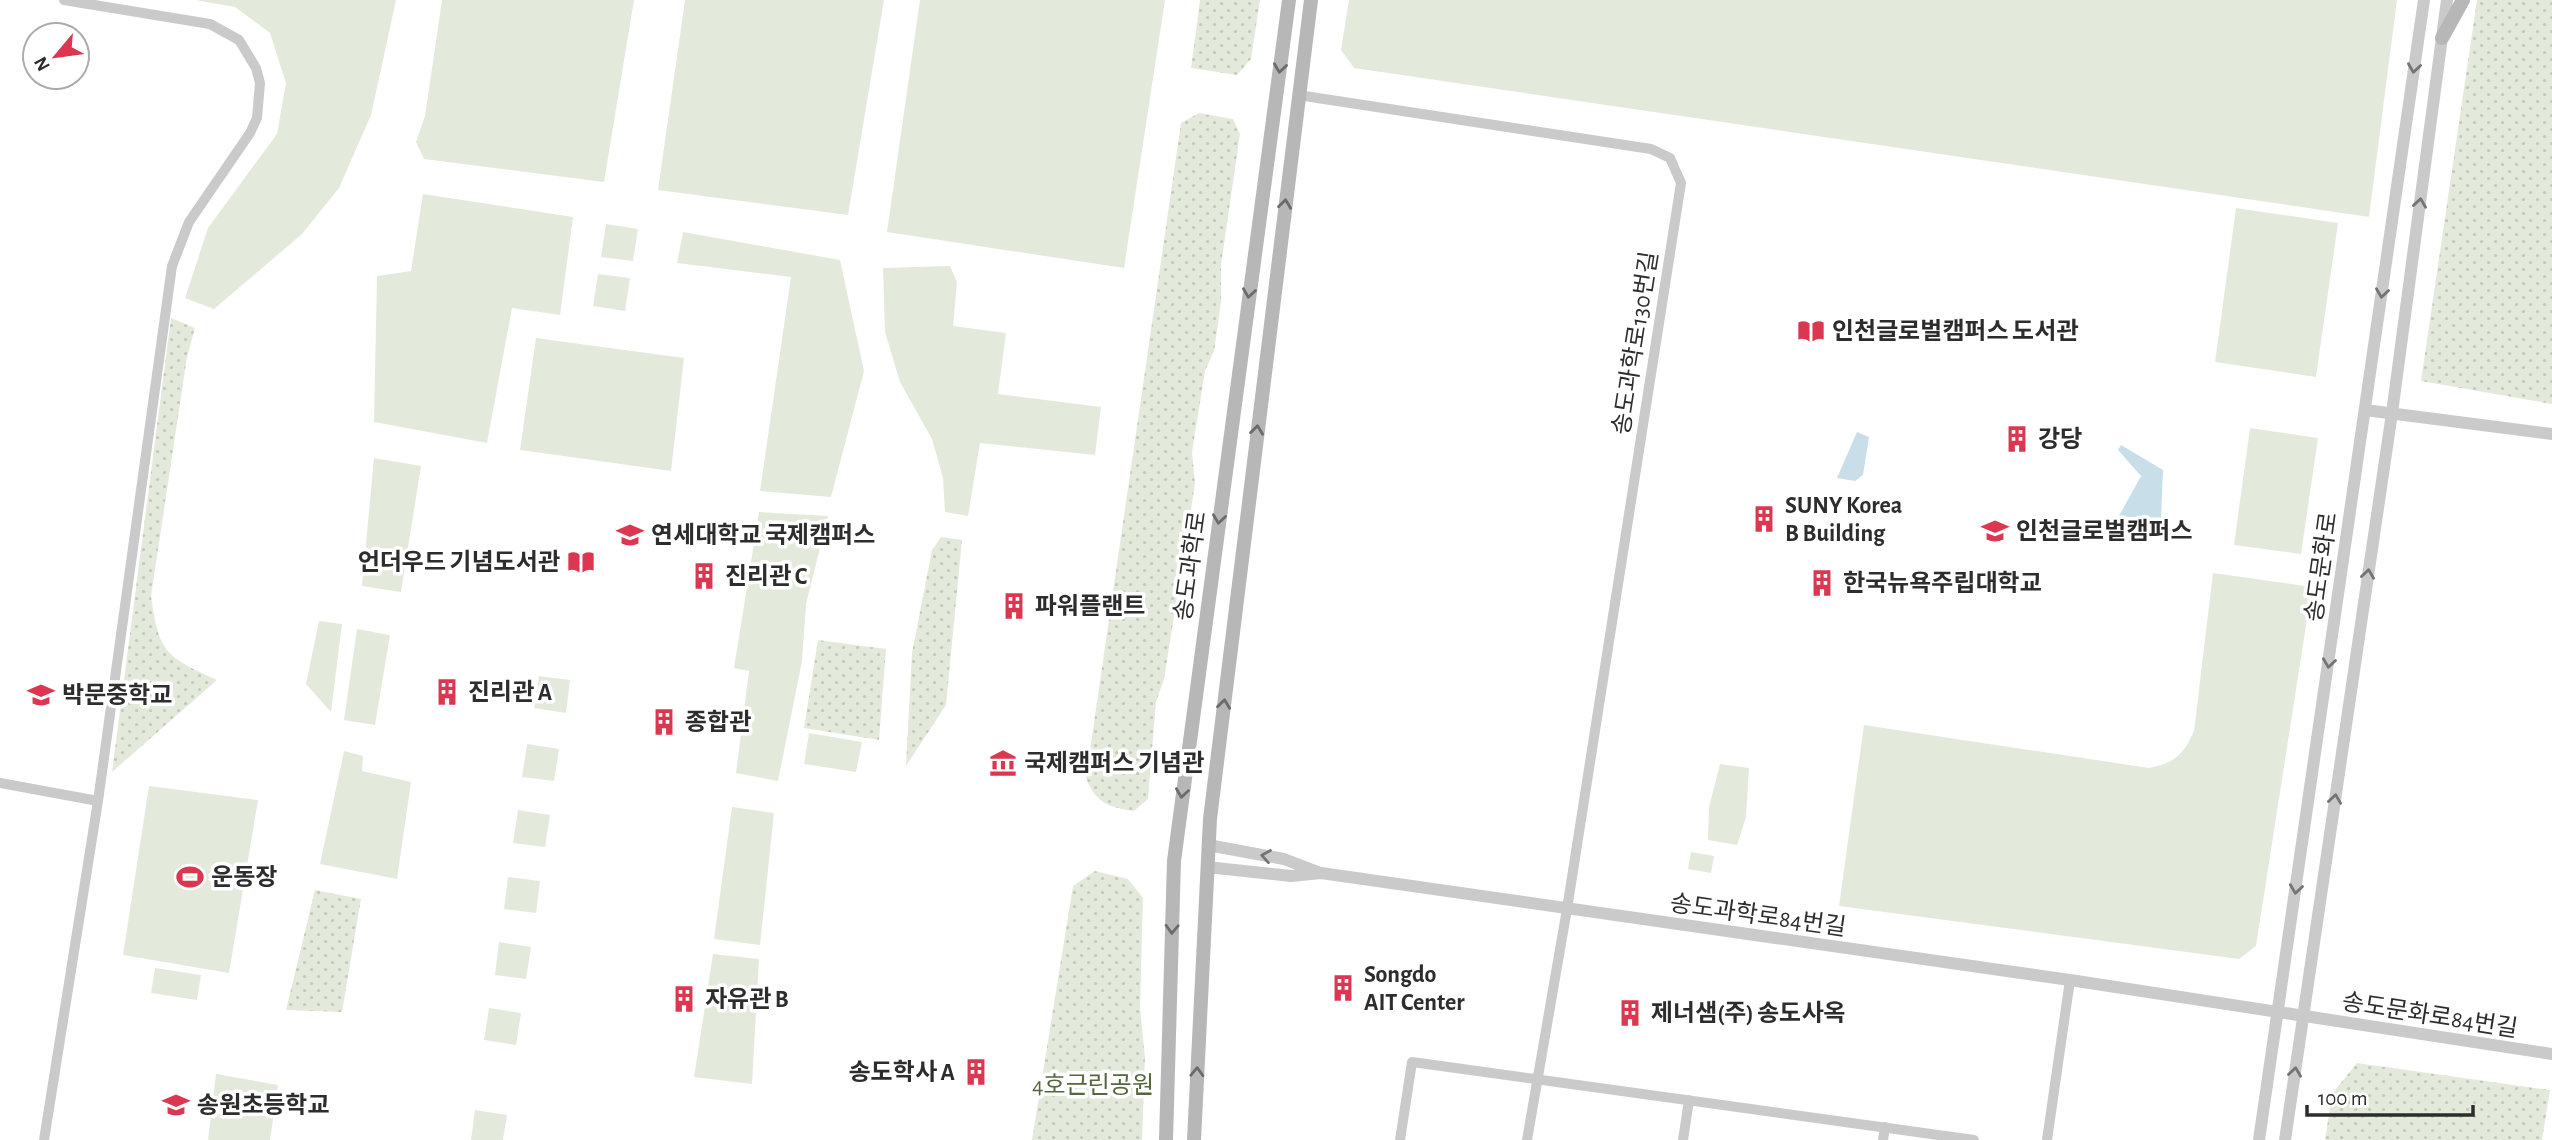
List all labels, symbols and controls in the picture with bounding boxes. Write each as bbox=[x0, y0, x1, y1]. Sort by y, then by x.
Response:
north arrow bbox=[21, 21, 91, 91]
text: N bbox=[31, 53, 54, 74]
one-way arrow bbox=[1272, 62, 1287, 74]
one-way arrow bbox=[2407, 62, 2422, 73]
one-way arrow bbox=[2412, 197, 2427, 209]
one-way arrow bbox=[1277, 198, 1292, 210]
street label: 송도과학로130번길 bbox=[1608, 249, 1662, 437]
one-way arrow bbox=[1242, 287, 1257, 299]
one-way arrow bbox=[2375, 287, 2390, 299]
library icon: 인천글로벌캠퍼스 도서관 bbox=[1796, 316, 1826, 346]
place label: 인천글로벌캠퍼스 도서관 bbox=[1832, 318, 2079, 344]
one-way arrow bbox=[1250, 424, 1265, 436]
building icon: 강당 bbox=[2002, 424, 2032, 454]
place label: 강당 bbox=[2038, 426, 2082, 452]
place label: SUNY Korea B Building bbox=[1785, 494, 1902, 546]
building icon: SUNY Korea B Building bbox=[1749, 504, 1779, 534]
street label: 송도과학로 bbox=[1169, 510, 1211, 622]
street label: 송도문화로 bbox=[2301, 511, 2342, 623]
one-way arrow bbox=[1212, 513, 1227, 524]
school or university icon: 인천글로벌캠퍼스 bbox=[1980, 516, 2010, 546]
place label: 인천글로벌캠퍼스 bbox=[2016, 518, 2193, 544]
school or university icon: 연세대학교 국제캠퍼스 bbox=[615, 520, 645, 550]
place label: 연세대학교 국제캠퍼스 bbox=[651, 522, 875, 548]
library icon: 언더우드 기념도서관 bbox=[566, 547, 596, 577]
place label: 언더우드 기념도서관 bbox=[358, 549, 560, 575]
building icon: 진리관 C bbox=[689, 561, 719, 591]
place label: 진리관 C bbox=[725, 563, 808, 589]
building icon: 한국뉴욕주립대학교 bbox=[1807, 568, 1837, 598]
one-way arrow bbox=[2360, 568, 2375, 580]
place label: 한국뉴욕주립대학교 bbox=[1843, 570, 2042, 596]
building icon: 파워플랜트 bbox=[999, 591, 1029, 621]
place label: 파워플랜트 bbox=[1035, 593, 1145, 619]
one-way arrow bbox=[2321, 658, 2336, 669]
building icon: 진리관 A bbox=[432, 677, 462, 707]
place label: 진리관 A bbox=[468, 679, 553, 705]
school or university icon: 박문중학교 bbox=[26, 680, 56, 710]
place label: 박문중학교 bbox=[62, 682, 172, 708]
one-way arrow bbox=[1217, 699, 1232, 710]
building icon: 종합관 bbox=[649, 707, 679, 737]
place label: 종합관 bbox=[685, 709, 751, 735]
museum icon: 국제캠퍼스 기념관 bbox=[988, 748, 1018, 778]
place label: 국제캠퍼스 기념관 bbox=[1024, 750, 1204, 776]
one-way arrow bbox=[1175, 787, 1190, 799]
one-way arrow bbox=[2327, 793, 2342, 805]
one-way arrow bbox=[1260, 849, 1272, 864]
sports icon: 운동장 bbox=[175, 862, 205, 892]
place label: 운동장 bbox=[211, 864, 277, 890]
one-way arrow bbox=[2289, 883, 2304, 894]
street label: 송도과학로84번길 bbox=[1668, 890, 1848, 940]
one-way arrow bbox=[1165, 924, 1180, 935]
place label: Songdo AIT Center bbox=[1364, 963, 1465, 1015]
building icon: Songdo AIT Center bbox=[1328, 973, 1358, 1003]
building icon: 자유관 B bbox=[669, 984, 699, 1014]
place label: 자유관 B bbox=[705, 986, 789, 1012]
street label: 송도문화로84번길 bbox=[2340, 989, 2520, 1042]
building icon: 제너샘(주) 송도사옥 bbox=[1615, 998, 1645, 1028]
place label: 제너샘(주) 송도사옥 bbox=[1651, 1000, 1846, 1026]
building icon: 송도학사 A bbox=[961, 1057, 991, 1087]
place label: 송도학사 A bbox=[849, 1059, 956, 1085]
one-way arrow bbox=[1189, 1066, 1204, 1077]
one-way arrow bbox=[2287, 1067, 2302, 1078]
park label: 4호근린공원 bbox=[1032, 1073, 1154, 1098]
scale bar bbox=[2307, 1074, 2473, 1118]
text: 100 m bbox=[2318, 1088, 2368, 1109]
school or university icon: 송원초등학교 bbox=[161, 1090, 191, 1120]
place label: 송원초등학교 bbox=[197, 1092, 329, 1118]

